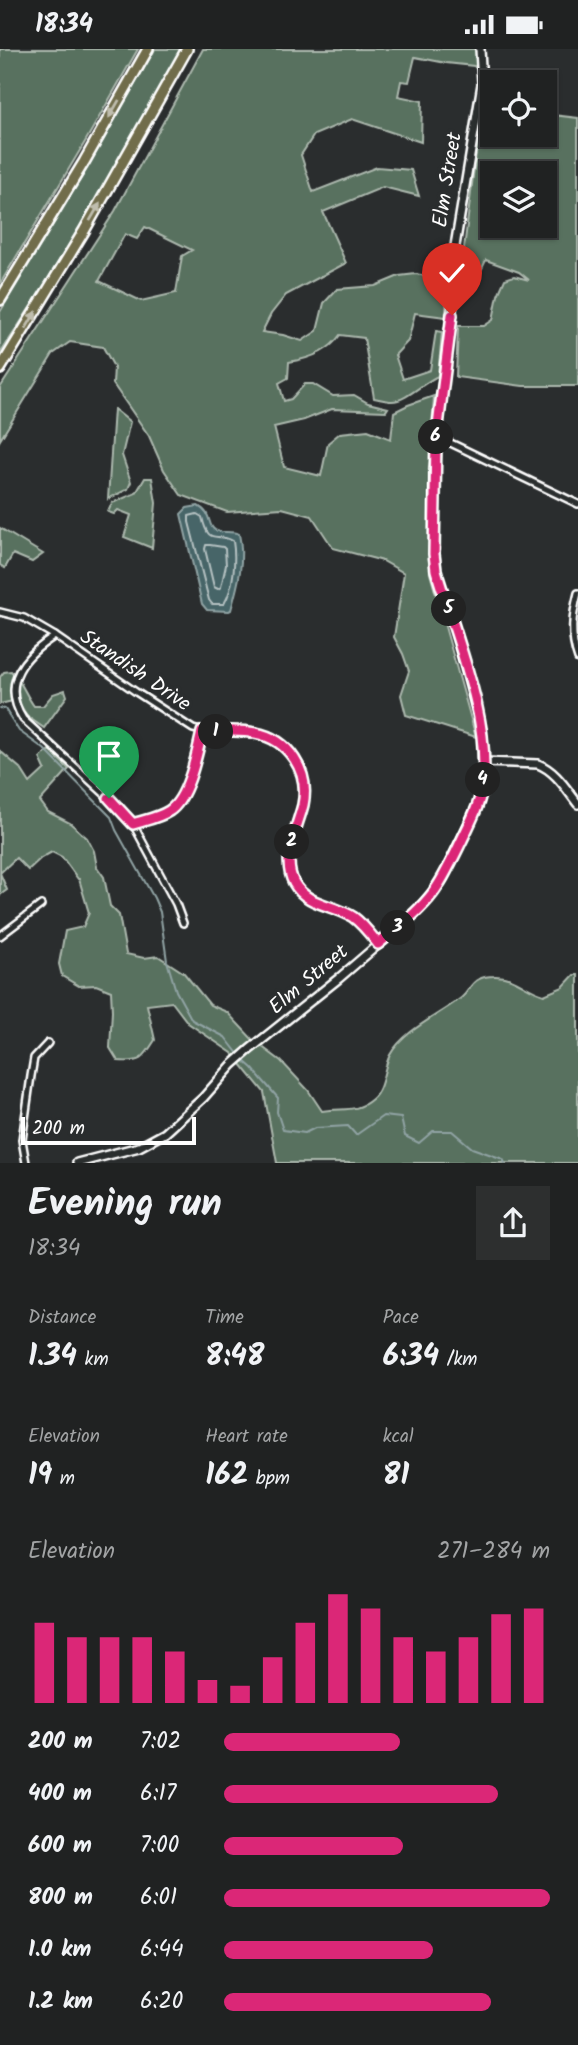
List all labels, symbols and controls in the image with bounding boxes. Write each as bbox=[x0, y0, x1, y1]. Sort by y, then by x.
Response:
text: 18:34 bbox=[35, 4, 93, 46]
map controls bbox=[480, 70, 557, 238]
button: locate bbox=[480, 70, 557, 147]
one-way arrow bbox=[108, 99, 120, 118]
street label: Elm Street bbox=[424, 129, 472, 230]
button: layers bbox=[480, 161, 557, 238]
one-way arrow bbox=[89, 202, 101, 222]
pin bbox=[422, 243, 482, 315]
icon: check bbox=[433, 254, 471, 292]
one-way arrow bbox=[24, 311, 37, 330]
pin: 6 bbox=[418, 419, 453, 455]
text: 6 bbox=[430, 421, 441, 451]
pin: 5 bbox=[432, 591, 466, 627]
text: 5 bbox=[444, 593, 453, 623]
street label: Standish Drive bbox=[73, 621, 198, 721]
pin: 1 bbox=[198, 715, 234, 749]
text: 1 bbox=[213, 716, 218, 746]
pin bbox=[79, 726, 139, 798]
icon: arrive bbox=[90, 737, 128, 775]
pin: 4 bbox=[466, 763, 500, 797]
text: 4 bbox=[477, 764, 488, 794]
pin: 2 bbox=[274, 825, 310, 859]
text: 2 bbox=[286, 826, 297, 856]
pin: 3 bbox=[380, 911, 416, 945]
text: 3 bbox=[392, 912, 403, 942]
street label: Elm Street bbox=[262, 936, 357, 1023]
scale bar bbox=[21, 1114, 196, 1146]
text: 200 m bbox=[32, 1114, 85, 1144]
text: Evening run bbox=[28, 1175, 222, 1235]
button: share bbox=[476, 1186, 550, 1260]
text: 18:34 bbox=[28, 1231, 81, 1267]
text: Distance bbox=[28, 1303, 96, 1333]
text: Time bbox=[205, 1303, 244, 1333]
text: Pace bbox=[383, 1303, 419, 1333]
text: 1.34 bbox=[28, 1333, 77, 1381]
text: 8:48 bbox=[205, 1333, 264, 1381]
text: 6:34 bbox=[383, 1333, 439, 1381]
text: km bbox=[77, 1345, 109, 1375]
text: /km bbox=[439, 1345, 477, 1375]
text: Elevation bbox=[28, 1422, 100, 1452]
text: Heart rate bbox=[205, 1422, 288, 1452]
text: kcal bbox=[383, 1422, 414, 1452]
text: 19 bbox=[28, 1452, 52, 1500]
text: 162 bbox=[205, 1452, 248, 1500]
text: 81 bbox=[383, 1452, 409, 1500]
text: m bbox=[52, 1464, 75, 1494]
text: bpm bbox=[248, 1464, 290, 1494]
text: Elevation bbox=[28, 1534, 115, 1570]
text: 271–284 m bbox=[437, 1534, 550, 1570]
text: 200 m bbox=[28, 1724, 93, 1760]
text: 7:02 bbox=[140, 1724, 181, 1760]
text: 400 m bbox=[28, 1776, 92, 1812]
text: 6:17 bbox=[140, 1776, 176, 1812]
text: 600 m bbox=[28, 1828, 92, 1864]
text: 7:00 bbox=[140, 1828, 179, 1864]
text: 800 m bbox=[28, 1880, 93, 1916]
text: 6:01 bbox=[140, 1880, 177, 1916]
text: 1.0 km bbox=[28, 1932, 91, 1968]
text: 6:44 bbox=[140, 1932, 184, 1968]
text: 1.2 km bbox=[28, 1984, 93, 2020]
text: 6:20 bbox=[140, 1984, 183, 2020]

